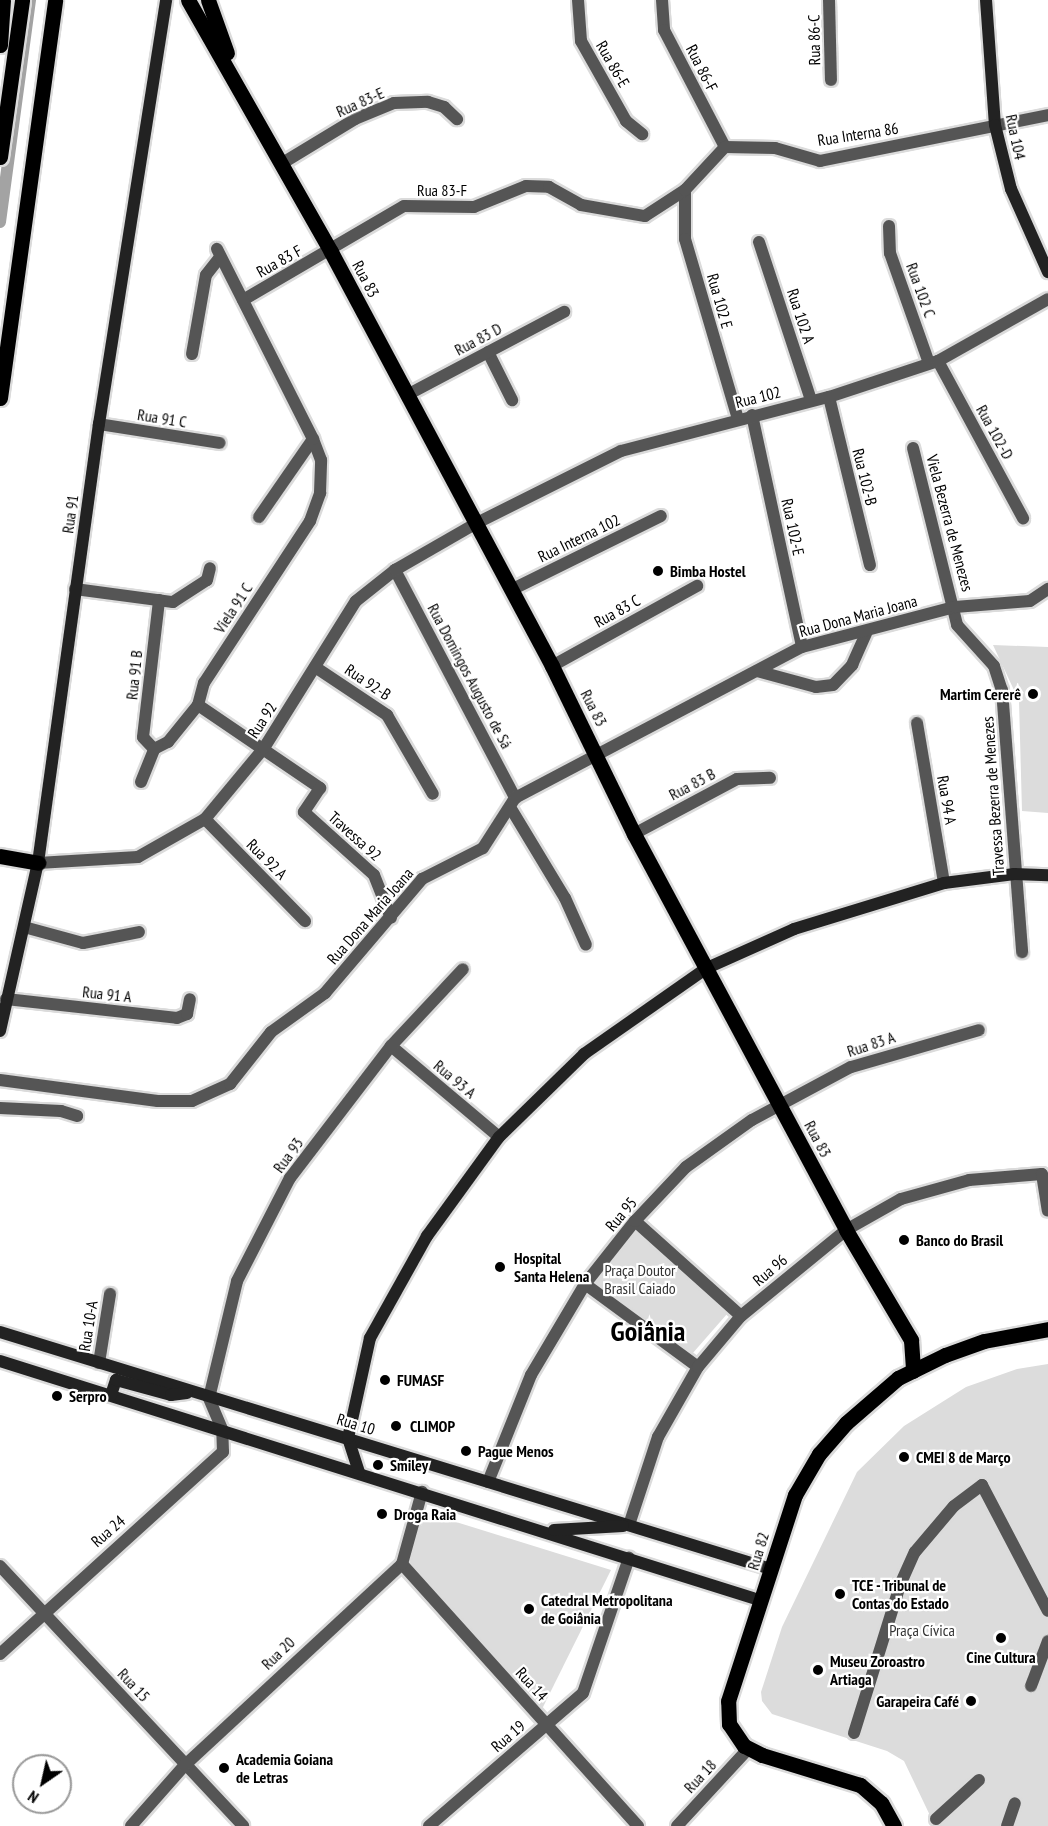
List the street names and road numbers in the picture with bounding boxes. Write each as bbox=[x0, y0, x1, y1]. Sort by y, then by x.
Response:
street label: Rua 86-C bbox=[804, 14, 824, 66]
street label: Rua 86-E bbox=[592, 37, 634, 91]
street label: Rua 86-F bbox=[682, 41, 722, 95]
street label: Rua 83-E bbox=[333, 83, 387, 121]
street label: Rua 104 bbox=[1002, 112, 1030, 162]
street label: Rua Interna 86 bbox=[816, 118, 900, 150]
street label: Rua 83-F bbox=[417, 180, 467, 200]
street label: Rua 83 F bbox=[253, 241, 305, 281]
street label: Rua 83 bbox=[348, 257, 384, 301]
street label: Rua 102 C bbox=[902, 260, 940, 320]
street label: Rua 102 E bbox=[703, 271, 737, 331]
street label: Rua 102 A bbox=[783, 286, 819, 346]
street label: Rua 83 D bbox=[451, 319, 505, 359]
street label: Rua 102 bbox=[733, 382, 783, 412]
street label: Rua 102-D bbox=[972, 402, 1018, 462]
street label: Rua 91 C bbox=[136, 405, 188, 431]
street label: Rua 102-B bbox=[849, 446, 881, 508]
street label: Viela Bezerra de Menezes bbox=[923, 453, 977, 593]
street label: Rua 91 bbox=[58, 493, 82, 535]
street label: Rua 102-E bbox=[778, 497, 808, 557]
street label: Rua Interna 102 bbox=[535, 510, 623, 566]
street label: Viela 91 C bbox=[210, 579, 256, 637]
street label: Rua 83 C bbox=[591, 591, 643, 631]
street label: Rua Dona Maria Joana bbox=[797, 591, 919, 641]
street label: Rua Domingos Augusto de Sá bbox=[424, 600, 516, 752]
street label: Rua 91 B bbox=[122, 649, 146, 701]
street label: Rua 92-B bbox=[341, 660, 395, 704]
street label: Rua 83 bbox=[577, 686, 611, 730]
street label: Rua 92 bbox=[243, 698, 281, 742]
street label: Travessa Bezerra de Menezes bbox=[978, 716, 1008, 876]
street label: Rua 83 B bbox=[666, 764, 718, 804]
street label: Rua 94 A bbox=[933, 774, 961, 826]
street label: Travessa 92 bbox=[325, 807, 385, 865]
street label: Rua 92 A bbox=[243, 835, 291, 883]
street label: Rua Dona Maria Joana bbox=[323, 864, 417, 968]
street label: Rua 91 A bbox=[81, 982, 133, 1006]
street label: Rua 83 A bbox=[844, 1027, 898, 1061]
street label: Rua 93 A bbox=[430, 1056, 480, 1102]
street label: Rua 83 bbox=[800, 1117, 836, 1161]
street label: Rua 93 bbox=[269, 1134, 307, 1176]
street label: Rua 95 bbox=[601, 1193, 641, 1235]
street label: Rua 96 bbox=[749, 1250, 791, 1290]
street label: Rua 10-A bbox=[75, 1299, 101, 1353]
street label: Rua 10 bbox=[335, 1409, 377, 1439]
street label: Rua 24 bbox=[87, 1511, 129, 1551]
street label: Rua 82 bbox=[743, 1530, 773, 1572]
street label: Rua 20 bbox=[257, 1633, 299, 1673]
street label: Rua 14 bbox=[512, 1663, 552, 1705]
street label: Rua 15 bbox=[114, 1664, 154, 1706]
street label: Rua 19 bbox=[487, 1716, 529, 1756]
street label: Rua 18 bbox=[680, 1755, 720, 1797]

